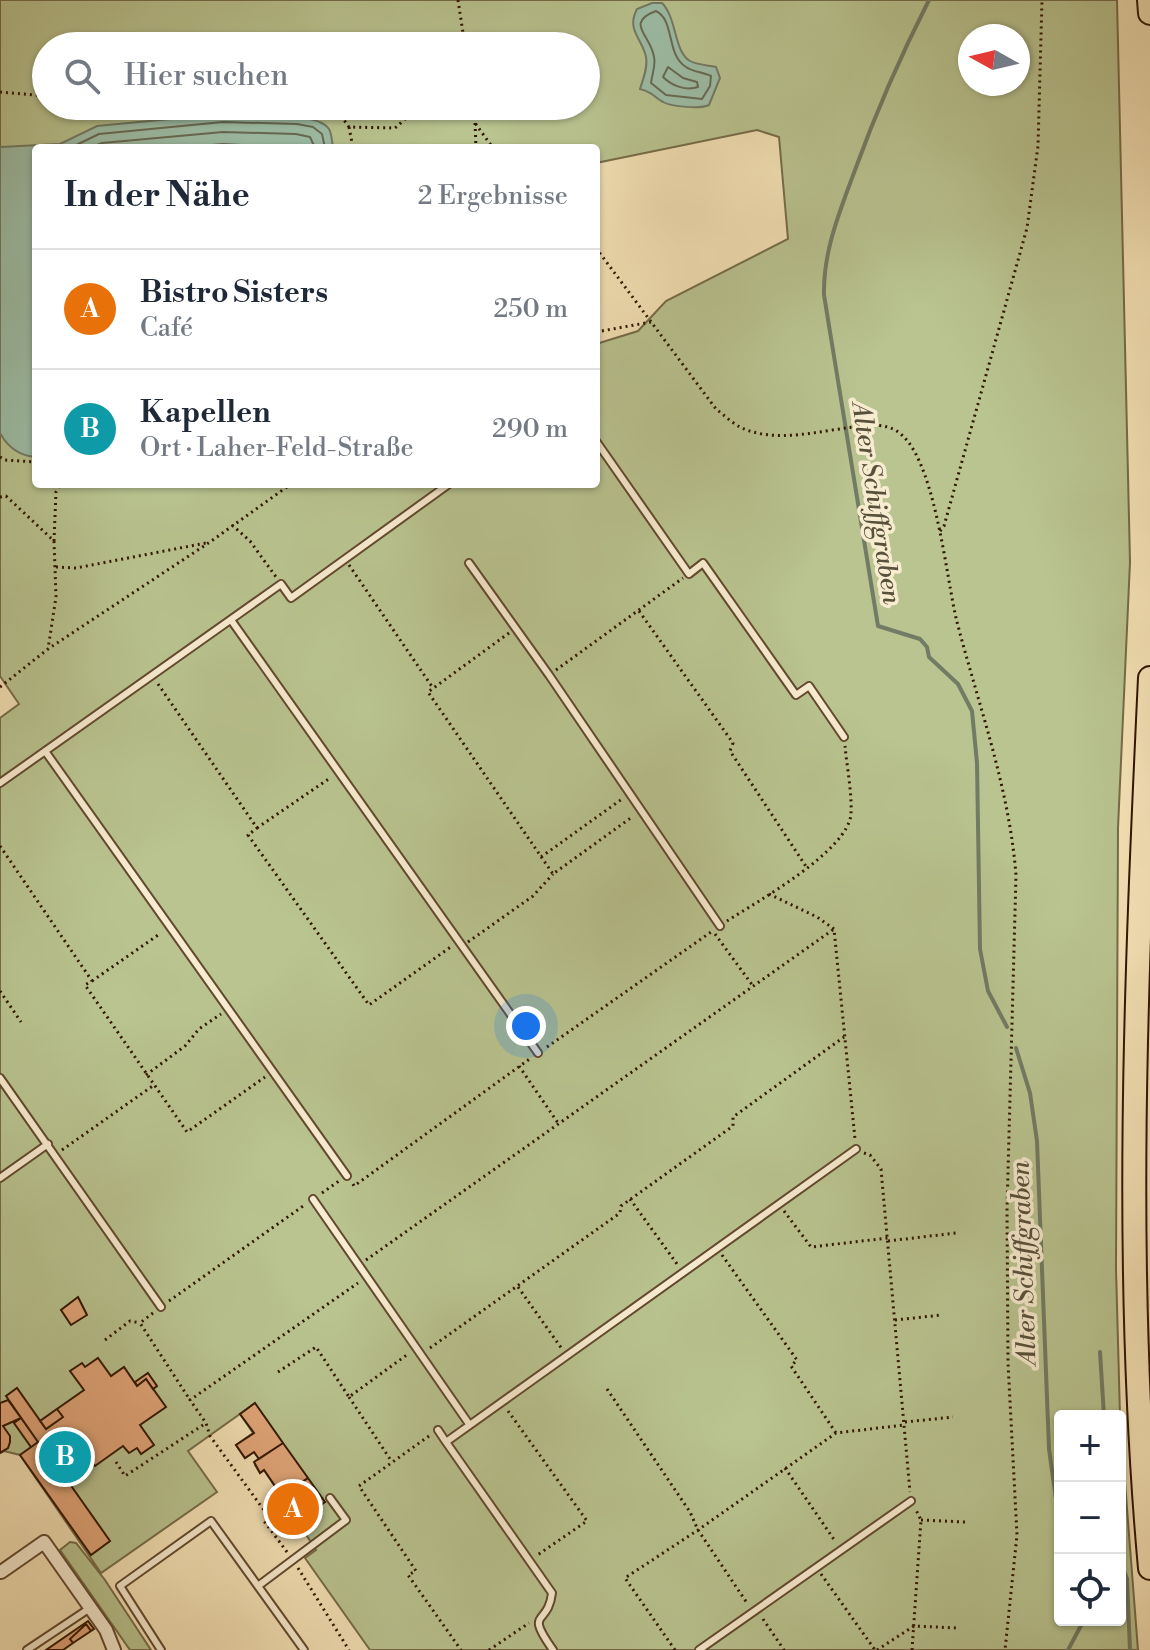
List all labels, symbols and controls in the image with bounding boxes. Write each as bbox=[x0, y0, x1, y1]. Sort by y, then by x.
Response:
north arrow bbox=[958, 24, 1030, 96]
search box bbox=[32, 32, 600, 120]
icon: search bbox=[60, 54, 104, 98]
text: Hier suchen bbox=[124, 57, 288, 95]
text: In der Nähe bbox=[64, 175, 250, 217]
text: 2 Ergebnisse bbox=[418, 180, 568, 212]
text: Bistro Sisters bbox=[140, 274, 328, 312]
text: A bbox=[81, 293, 99, 325]
text: 250 m bbox=[493, 293, 568, 325]
text: Café bbox=[140, 312, 193, 344]
text: Kapellen bbox=[140, 394, 271, 432]
water label: Alter Schiffgraben bbox=[844, 397, 908, 607]
text: B bbox=[80, 413, 100, 445]
text: 290 m bbox=[492, 413, 568, 445]
text: Ort · Laher-Feld-Straße bbox=[140, 432, 414, 464]
your location bbox=[506, 1006, 546, 1046]
water label: Alter Schiffgraben bbox=[1004, 1160, 1044, 1369]
map controls bbox=[1054, 1410, 1126, 1626]
button: + bbox=[1054, 1410, 1126, 1482]
pin: B bbox=[39, 1427, 91, 1487]
pin: A bbox=[267, 1479, 319, 1539]
button: − bbox=[1054, 1482, 1126, 1554]
button: locate bbox=[1054, 1554, 1126, 1626]

